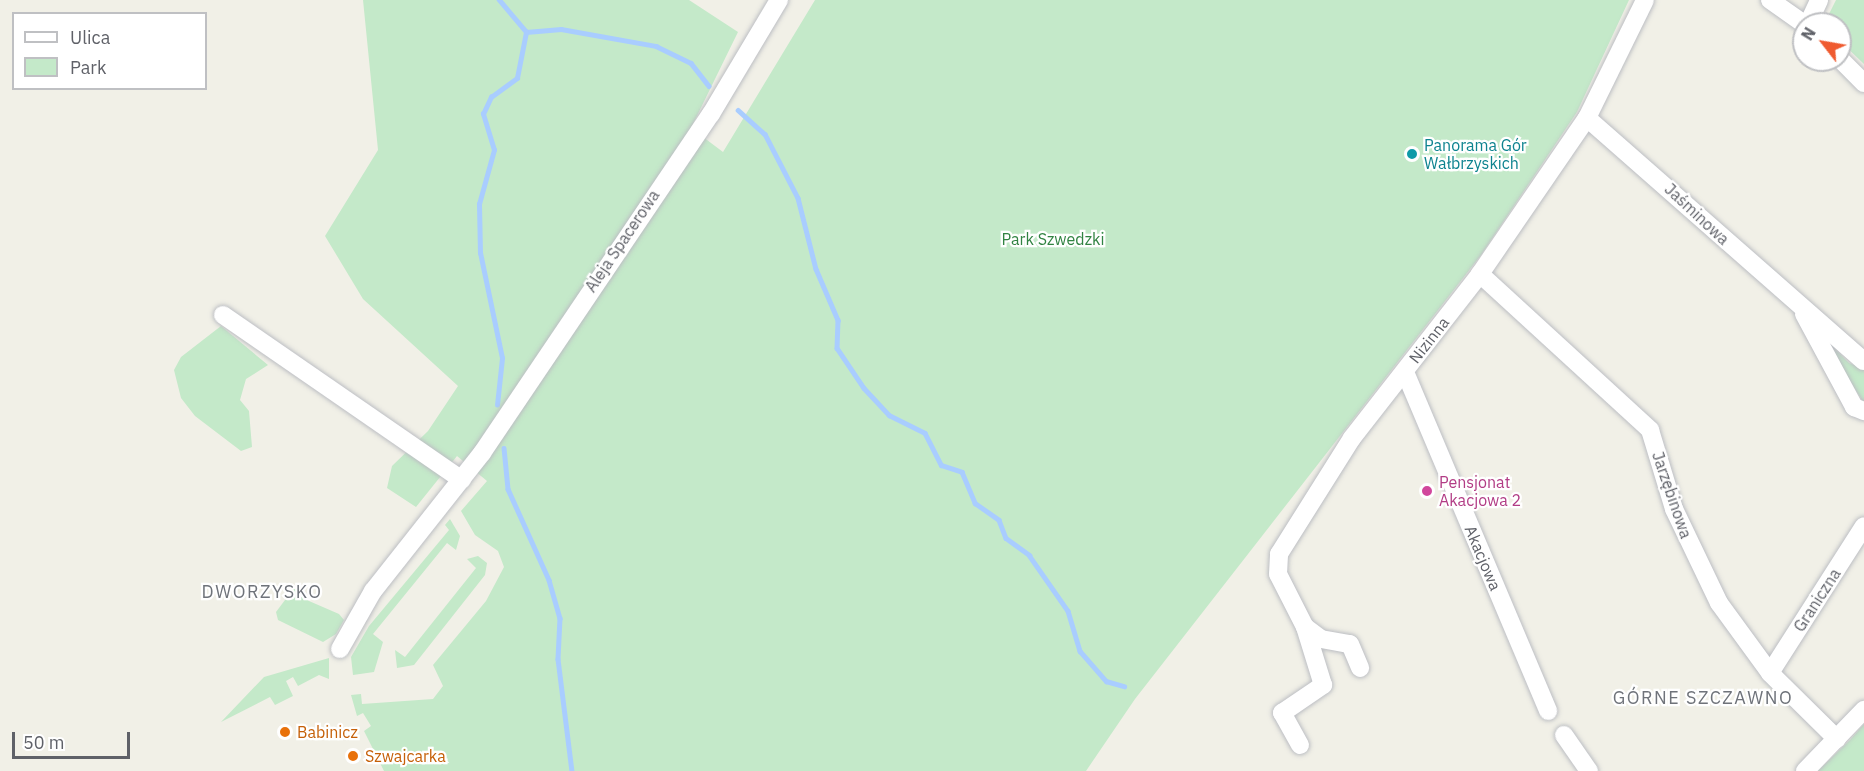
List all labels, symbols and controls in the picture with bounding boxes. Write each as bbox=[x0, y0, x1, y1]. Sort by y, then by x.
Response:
legend bbox=[12, 12, 207, 90]
north arrow bbox=[1792, 12, 1852, 72]
text: N bbox=[1797, 24, 1820, 44]
text: Ulica bbox=[70, 26, 110, 49]
text: Park bbox=[70, 56, 106, 79]
place label: Panorama Gór Wałbrzyskich bbox=[1424, 135, 1527, 173]
marker: Panorama Gór Wałbrzyskich bbox=[1405, 147, 1419, 161]
street label: Jaśminowa bbox=[1661, 179, 1733, 249]
street label: Aleja Spacerowa bbox=[581, 186, 663, 296]
park label: Park Szwedzki bbox=[1001, 229, 1105, 249]
street label: Nizinna bbox=[1405, 313, 1453, 367]
street label: Jarzębinowa bbox=[1648, 449, 1696, 541]
place label: Pensjonat Akacjowa 2 bbox=[1439, 472, 1521, 510]
marker: Pensjonat Akacjowa 2 bbox=[1420, 484, 1434, 498]
street label: Akacjowa bbox=[1461, 523, 1505, 593]
street label: Graniczna bbox=[1789, 565, 1845, 635]
district label: DWORZYSKO bbox=[202, 581, 322, 603]
district label: GÓRNE SZCZAWNO bbox=[1613, 687, 1793, 709]
scale bar bbox=[15, 720, 134, 758]
place label: Babinicz bbox=[297, 722, 358, 742]
marker: Babinicz bbox=[278, 725, 292, 739]
text: 50 m bbox=[23, 731, 65, 754]
place label: Szwajcarka bbox=[365, 746, 446, 766]
marker: Szwajcarka bbox=[346, 749, 360, 763]

